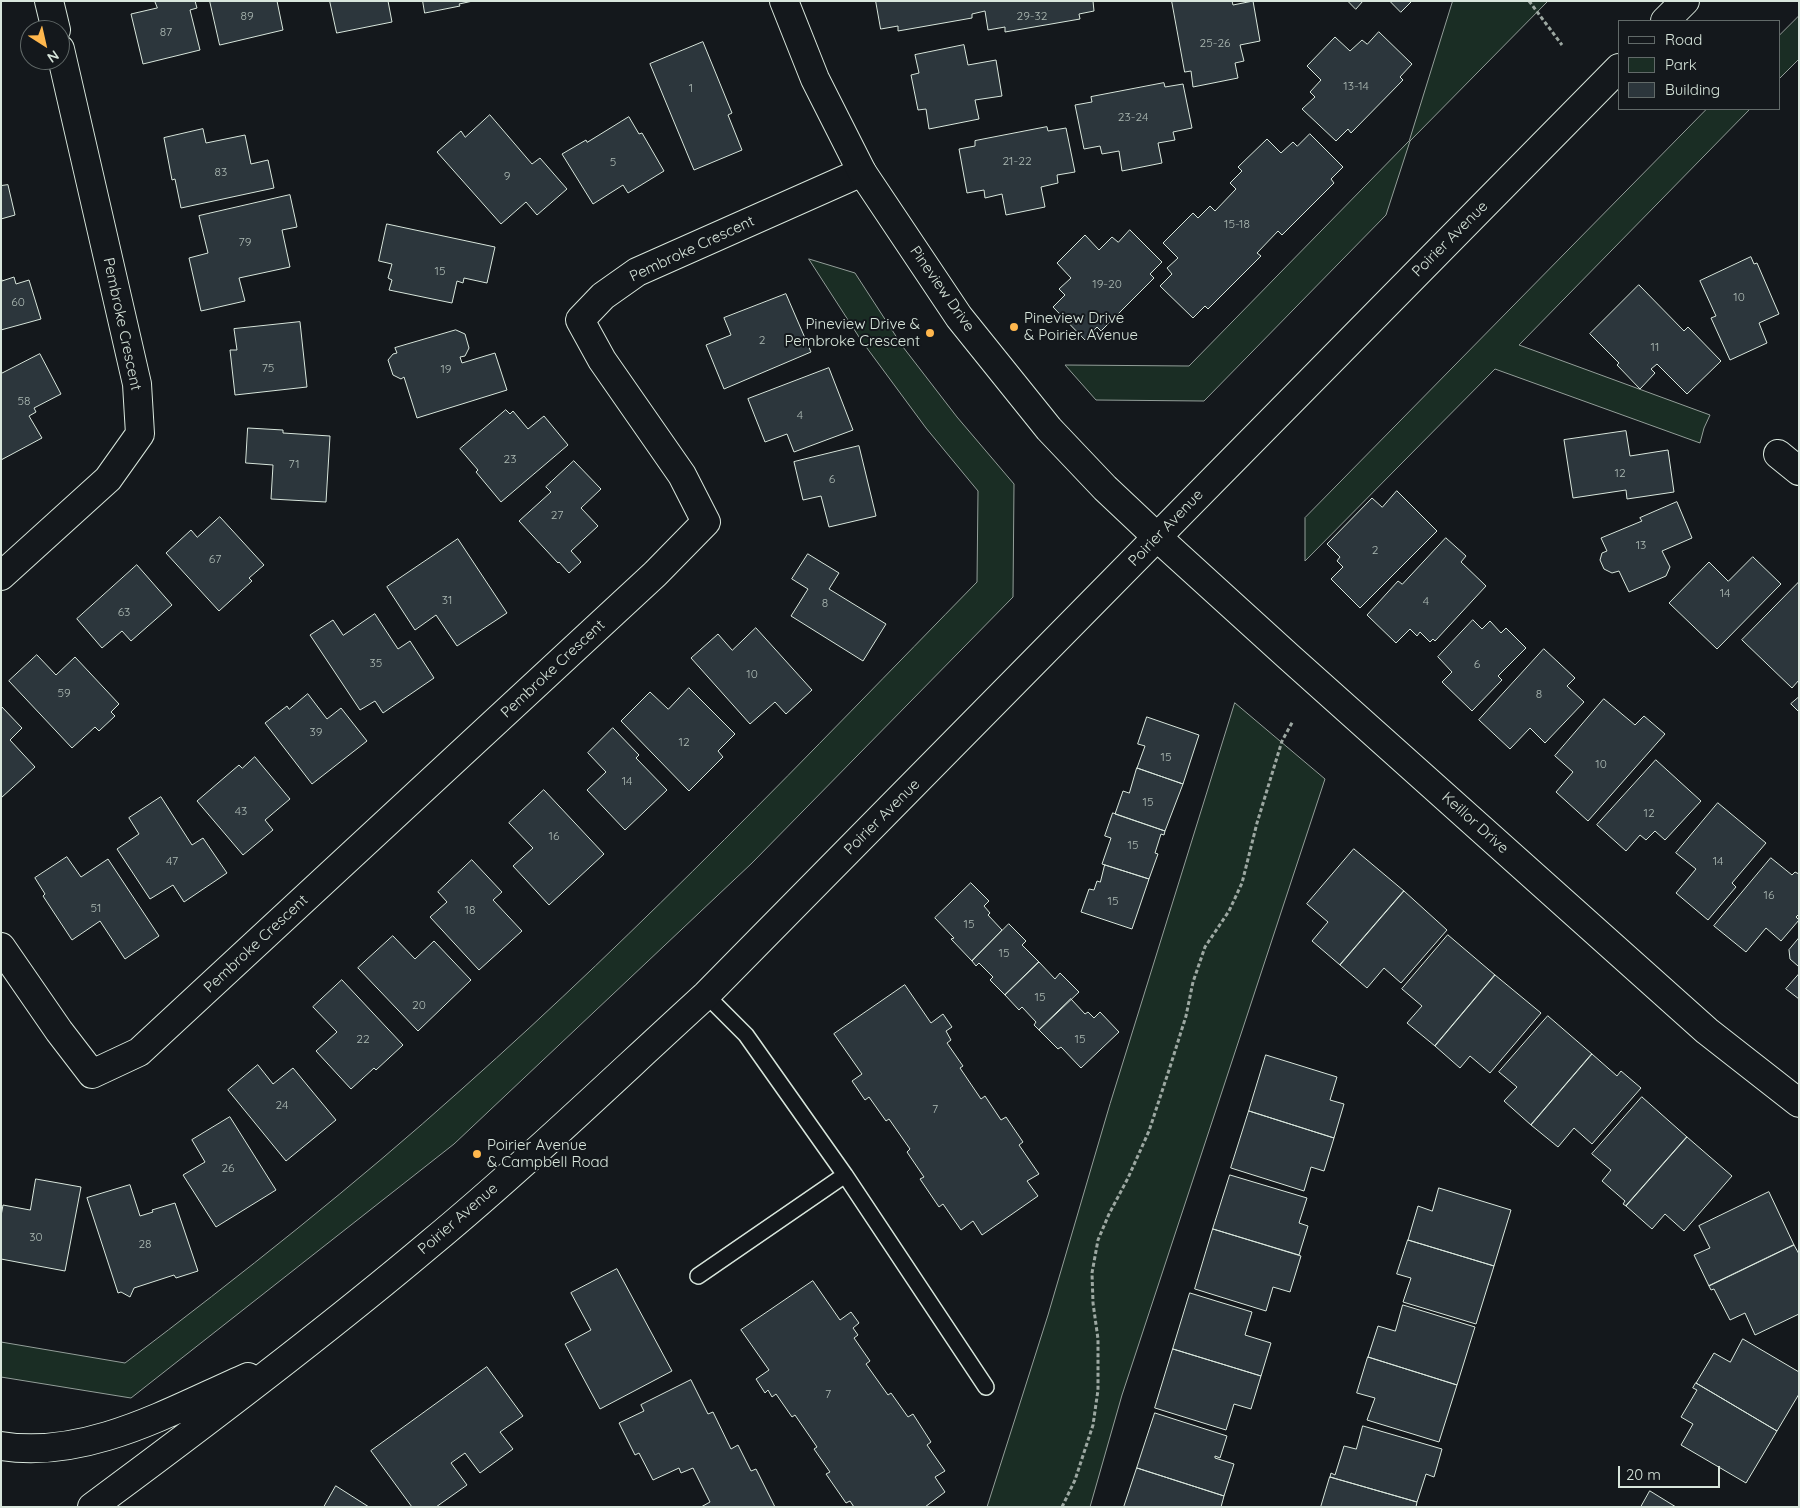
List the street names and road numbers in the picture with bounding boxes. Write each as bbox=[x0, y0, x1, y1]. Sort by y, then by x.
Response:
street label: Poirier Avenue bbox=[1408, 197, 1492, 281]
street label: Pembroke Crescent bbox=[627, 212, 757, 286]
street label: Pineview Drive bbox=[906, 243, 978, 335]
street label: Pembroke Crescent bbox=[99, 256, 145, 392]
street label: Poirier Avenue bbox=[1125, 486, 1207, 570]
street label: Pembroke Crescent bbox=[497, 616, 609, 722]
street label: Poirier Avenue bbox=[840, 775, 924, 859]
street label: Keillor Drive bbox=[1438, 788, 1512, 858]
street label: Pembroke Crescent bbox=[200, 891, 312, 997]
street label: Poirier Avenue bbox=[414, 1180, 502, 1258]

